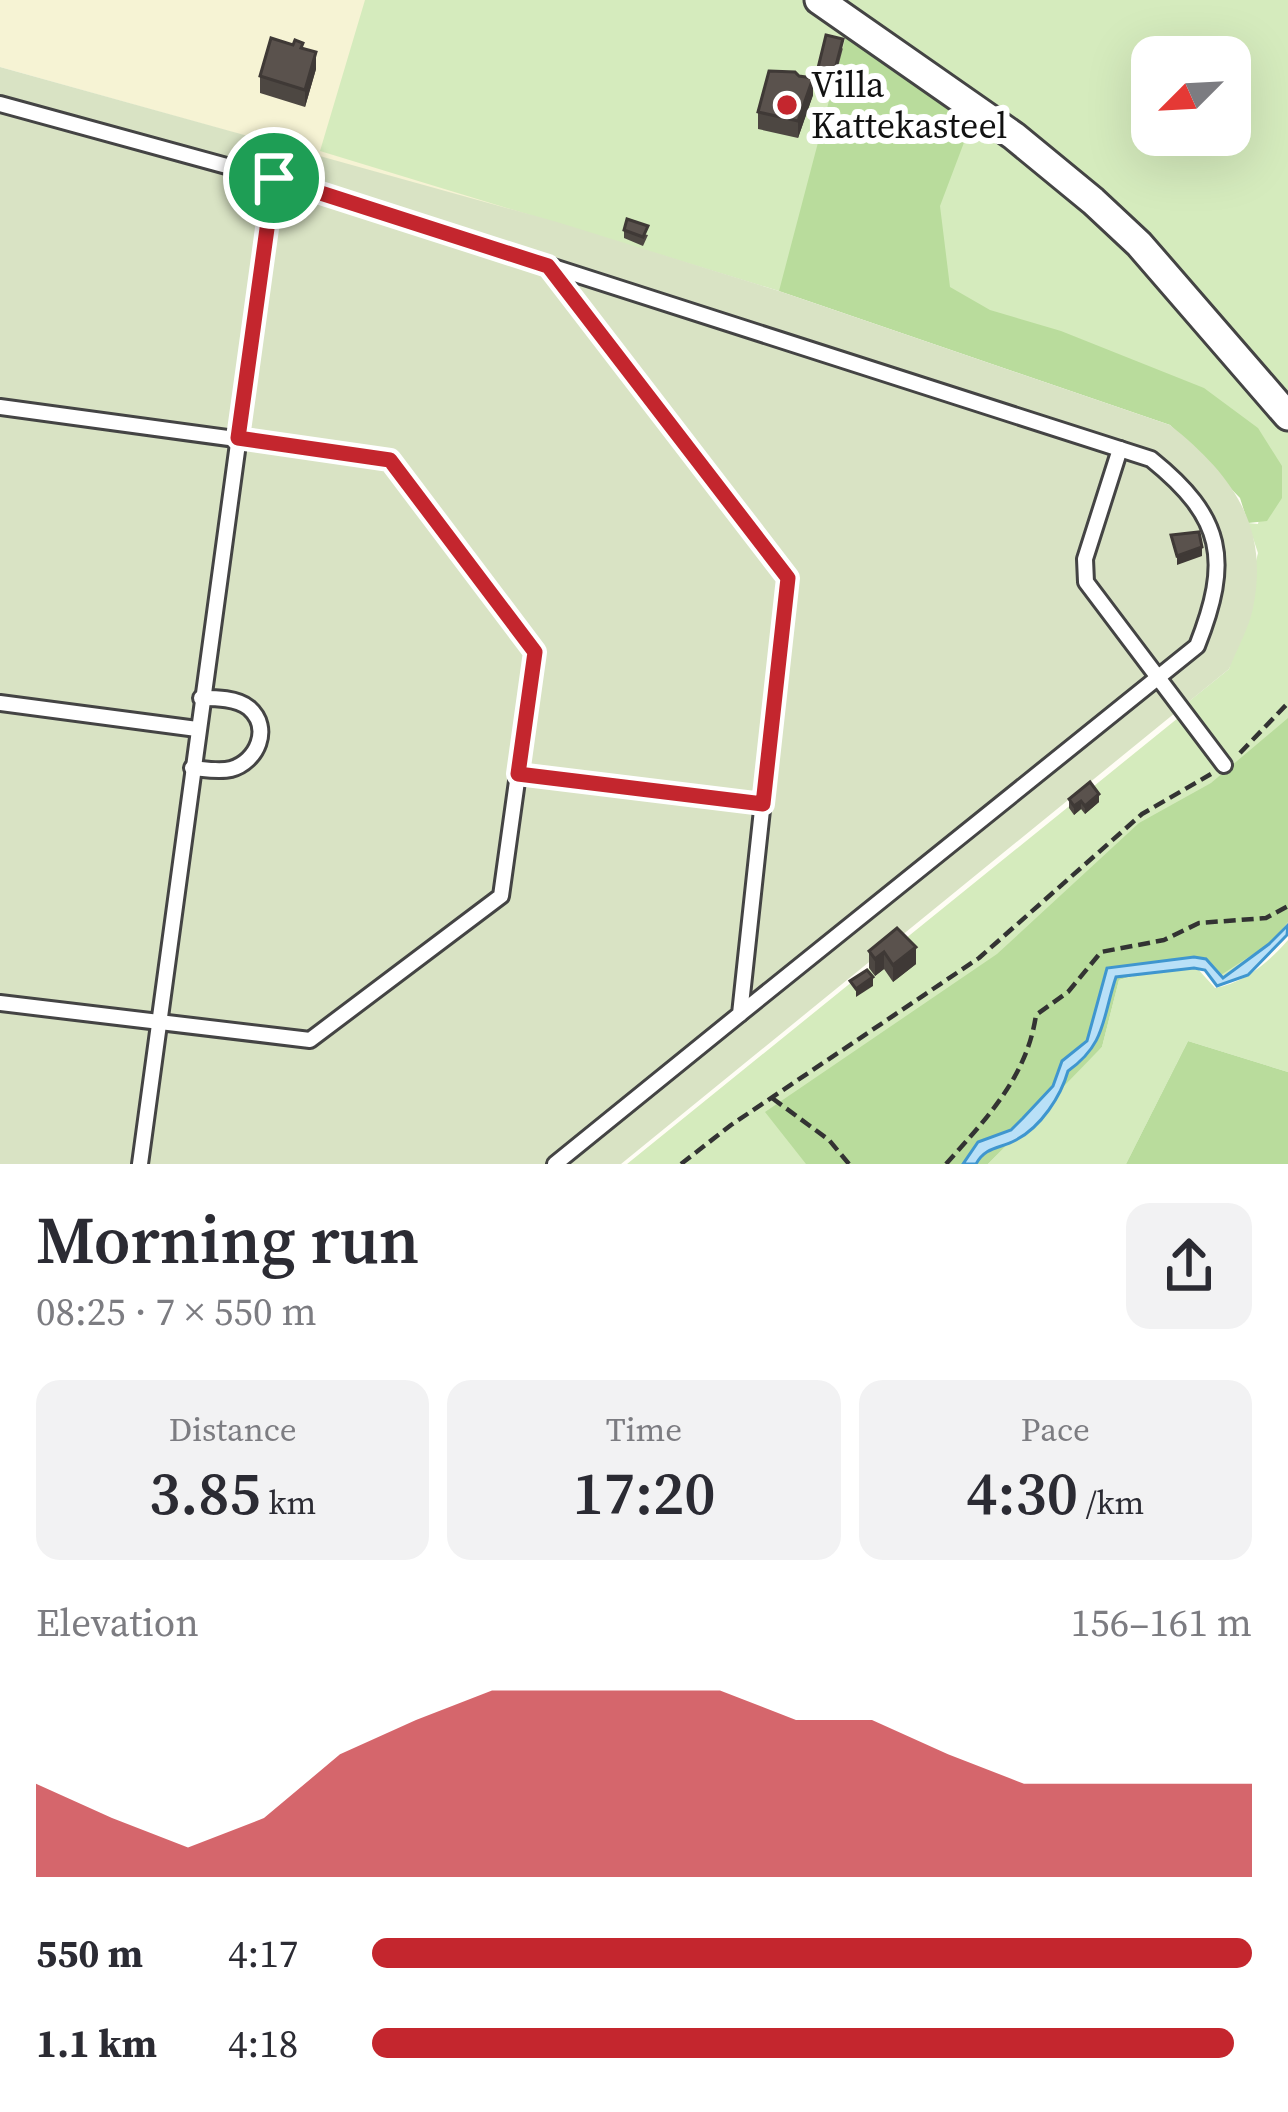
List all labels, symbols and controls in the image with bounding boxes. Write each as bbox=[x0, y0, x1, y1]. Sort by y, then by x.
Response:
north arrow bbox=[1131, 36, 1251, 156]
map controls bbox=[1131, 36, 1251, 156]
place label: Villa Kattekasteel bbox=[811, 60, 1007, 150]
marker: Villa Kattekasteel bbox=[774, 92, 800, 118]
pin bbox=[223, 127, 325, 229]
icon: arrive bbox=[241, 145, 307, 211]
text: Morning run bbox=[36, 1195, 419, 1285]
button: share bbox=[1126, 1203, 1252, 1329]
text: 08:25 · 7 × 550 m bbox=[36, 1285, 317, 1338]
text: Distance bbox=[169, 1407, 297, 1452]
text: Time bbox=[606, 1407, 682, 1452]
text: Pace bbox=[1021, 1407, 1090, 1452]
text: 3.85 bbox=[149, 1452, 261, 1534]
text: 17:20 bbox=[573, 1452, 715, 1534]
text: 4:30 bbox=[966, 1452, 1078, 1534]
text: km bbox=[261, 1480, 316, 1525]
text: /km bbox=[1078, 1480, 1144, 1525]
text: Elevation bbox=[36, 1596, 199, 1649]
text: 156–161 m bbox=[1071, 1596, 1252, 1649]
text: 550 m bbox=[36, 1927, 143, 1980]
text: 4:17 bbox=[228, 1927, 298, 1980]
text: 1.1 km bbox=[36, 2017, 157, 2070]
text: 4:18 bbox=[228, 2017, 298, 2070]

